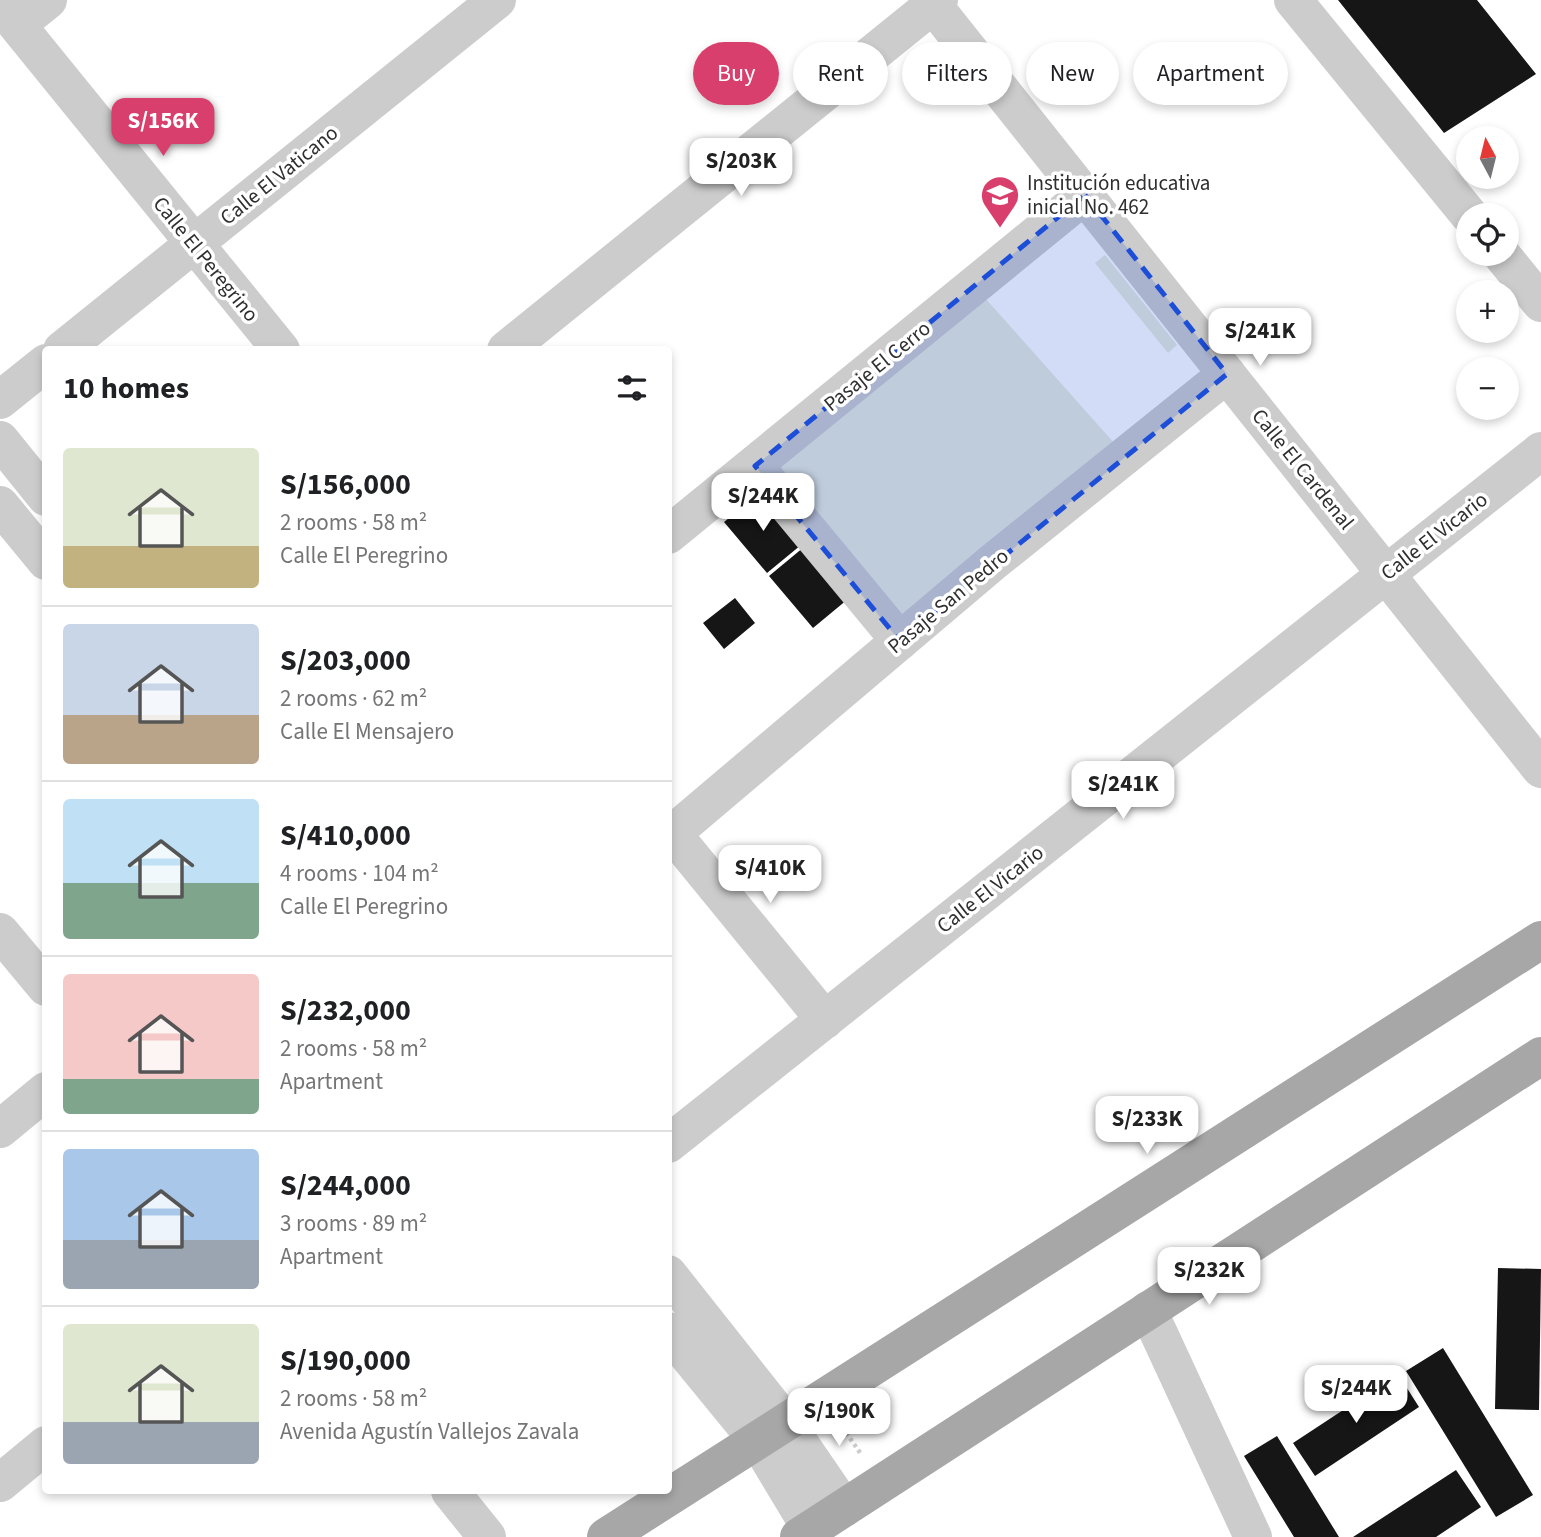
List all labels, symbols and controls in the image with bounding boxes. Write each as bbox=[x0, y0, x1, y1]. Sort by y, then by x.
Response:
chip: Buy bbox=[693, 42, 779, 105]
chip: Rent bbox=[793, 42, 888, 105]
chip: Filters bbox=[902, 42, 1012, 105]
chip: New bbox=[1026, 42, 1119, 105]
chip: Apartment bbox=[1133, 42, 1288, 105]
pin: S/156K bbox=[106, 99, 220, 158]
text: S/156K bbox=[127, 104, 199, 137]
street label: Calle El Vaticano bbox=[214, 118, 344, 232]
north arrow bbox=[1456, 126, 1519, 189]
map controls bbox=[1456, 126, 1519, 420]
pin: S/203K bbox=[684, 138, 798, 198]
text: S/203K bbox=[705, 144, 777, 177]
place label: Institución educativa inicial No. 462 bbox=[1027, 168, 1210, 222]
school or university icon: Institución educativa inicial No. 462 bbox=[979, 174, 1021, 229]
street label: Calle El Peregrino bbox=[146, 190, 266, 328]
button: locate bbox=[1456, 203, 1519, 266]
button: + bbox=[1456, 280, 1519, 343]
pin: S/241K bbox=[1203, 308, 1317, 368]
street label: Pasaje El Cerro bbox=[817, 314, 937, 418]
text: S/241K bbox=[1224, 314, 1296, 347]
button: − bbox=[1456, 357, 1519, 420]
text: 10 homes bbox=[63, 367, 189, 410]
icon: filters bbox=[613, 369, 651, 407]
street label: Calle El Cardenal bbox=[1245, 402, 1361, 536]
text: S/156,000 bbox=[280, 463, 411, 506]
pin: S/244K bbox=[706, 474, 820, 533]
icon: home bbox=[119, 476, 203, 560]
text: S/244K bbox=[727, 479, 799, 512]
street label: Calle El Vicario bbox=[1374, 485, 1494, 587]
text: 2 rooms · 58 m² bbox=[280, 506, 427, 539]
text: Calle El Peregrino bbox=[280, 539, 448, 572]
street label: Pasaje San Pedro bbox=[881, 541, 1015, 661]
text: S/203,000 bbox=[280, 639, 411, 682]
icon: home bbox=[119, 652, 203, 736]
text: 2 rooms · 62 m² bbox=[280, 682, 427, 715]
text: Calle El Mensajero bbox=[280, 715, 454, 748]
pin: S/241K bbox=[1066, 762, 1180, 821]
text: S/241K bbox=[1087, 767, 1159, 800]
text: S/410,000 bbox=[280, 814, 411, 857]
icon: home bbox=[119, 827, 203, 911]
street label: Calle El Vicario bbox=[930, 838, 1050, 940]
pin: S/410K bbox=[713, 846, 827, 905]
text: S/410K bbox=[734, 851, 806, 884]
text: 4 rooms · 104 m² bbox=[280, 857, 439, 890]
text: Calle El Peregrino bbox=[280, 890, 448, 923]
text: S/232,000 bbox=[280, 989, 411, 1032]
icon: home bbox=[119, 1002, 203, 1086]
text: 2 rooms · 58 m² bbox=[280, 1032, 427, 1065]
text: Apartment bbox=[280, 1065, 383, 1098]
pin: S/233K bbox=[1090, 1096, 1204, 1156]
text: S/233K bbox=[1111, 1102, 1183, 1135]
text: S/244,000 bbox=[280, 1164, 411, 1207]
icon: home bbox=[119, 1177, 203, 1261]
text: 3 rooms · 89 m² bbox=[280, 1207, 427, 1240]
text: Apartment bbox=[280, 1240, 383, 1273]
pin: S/232K bbox=[1152, 1248, 1266, 1307]
text: S/232K bbox=[1173, 1253, 1245, 1286]
text: S/190,000 bbox=[280, 1339, 411, 1382]
icon: home bbox=[119, 1352, 203, 1436]
pin: S/244K bbox=[1299, 1366, 1413, 1425]
text: S/244K bbox=[1320, 1371, 1392, 1404]
text: 2 rooms · 58 m² bbox=[280, 1382, 427, 1415]
pin: S/190K bbox=[782, 1388, 896, 1448]
text: S/190K bbox=[803, 1394, 875, 1427]
text: Avenida Agustín Vallejos Zavala bbox=[280, 1415, 579, 1448]

